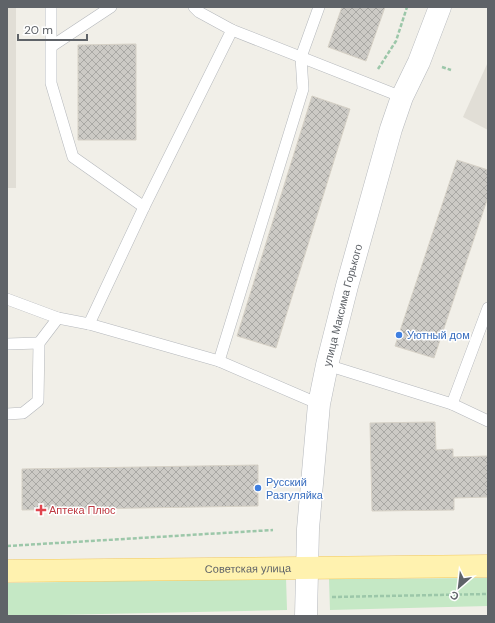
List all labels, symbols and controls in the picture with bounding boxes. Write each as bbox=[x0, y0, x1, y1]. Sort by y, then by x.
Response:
scale bar bbox=[18, 16, 87, 42]
text: 20 m bbox=[24, 22, 53, 38]
street label: улица Максима Горького bbox=[320, 243, 365, 368]
place label: Уютный дом bbox=[407, 328, 470, 342]
marker: Уютный дом bbox=[394, 330, 404, 340]
place label: Русский Разгуляйка bbox=[266, 475, 324, 502]
marker: Русский Разгуляйка bbox=[253, 483, 263, 493]
place label: Аптека Плюс bbox=[49, 503, 116, 517]
marker: Аптека Плюс bbox=[36, 505, 46, 515]
street label: Советская улица bbox=[205, 561, 292, 576]
north arrow bbox=[439, 567, 479, 607]
text: С bbox=[447, 588, 461, 604]

